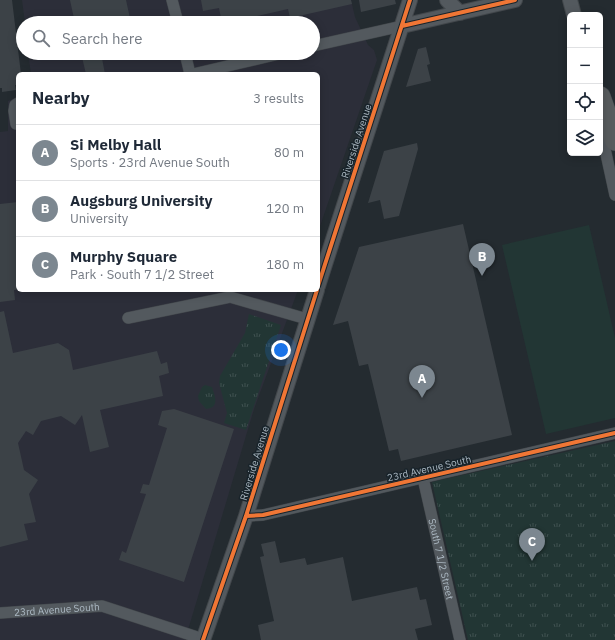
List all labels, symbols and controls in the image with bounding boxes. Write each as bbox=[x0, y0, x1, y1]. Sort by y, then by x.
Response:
map controls bbox=[567, 12, 603, 156]
button: + bbox=[567, 12, 603, 48]
search box bbox=[16, 16, 320, 60]
icon: search bbox=[30, 27, 52, 49]
text: Search here bbox=[62, 29, 142, 48]
button: − bbox=[567, 48, 603, 84]
button: locate bbox=[567, 84, 603, 120]
text: Nearby bbox=[32, 87, 90, 109]
text: 3 results bbox=[253, 90, 304, 107]
street label: Riverside Avenue bbox=[338, 102, 375, 180]
button: layers bbox=[567, 120, 603, 156]
text: Si Melby Hall bbox=[70, 135, 161, 154]
text: A bbox=[41, 144, 49, 161]
text: 80 m bbox=[274, 144, 304, 161]
text: Sports · 23rd Avenue South bbox=[70, 154, 230, 171]
text: Augsburg University bbox=[70, 191, 212, 210]
text: B bbox=[41, 200, 49, 217]
text: 120 m bbox=[266, 200, 304, 217]
text: University bbox=[70, 210, 128, 227]
pin: B bbox=[469, 243, 495, 276]
text: Murphy Square bbox=[70, 247, 177, 266]
text: C bbox=[41, 256, 49, 273]
text: 180 m bbox=[266, 256, 304, 273]
text: Park · South 7 1/2 Street bbox=[70, 266, 214, 283]
your location bbox=[271, 340, 291, 360]
pin: A bbox=[409, 365, 435, 398]
street label: Riverside Avenue bbox=[237, 424, 272, 502]
street label: 23rd Avenue South bbox=[386, 453, 472, 484]
street label: South 7 1/2 Street bbox=[425, 517, 457, 601]
pin: C bbox=[519, 528, 545, 561]
street label: 23rd Avenue South bbox=[14, 600, 100, 619]

